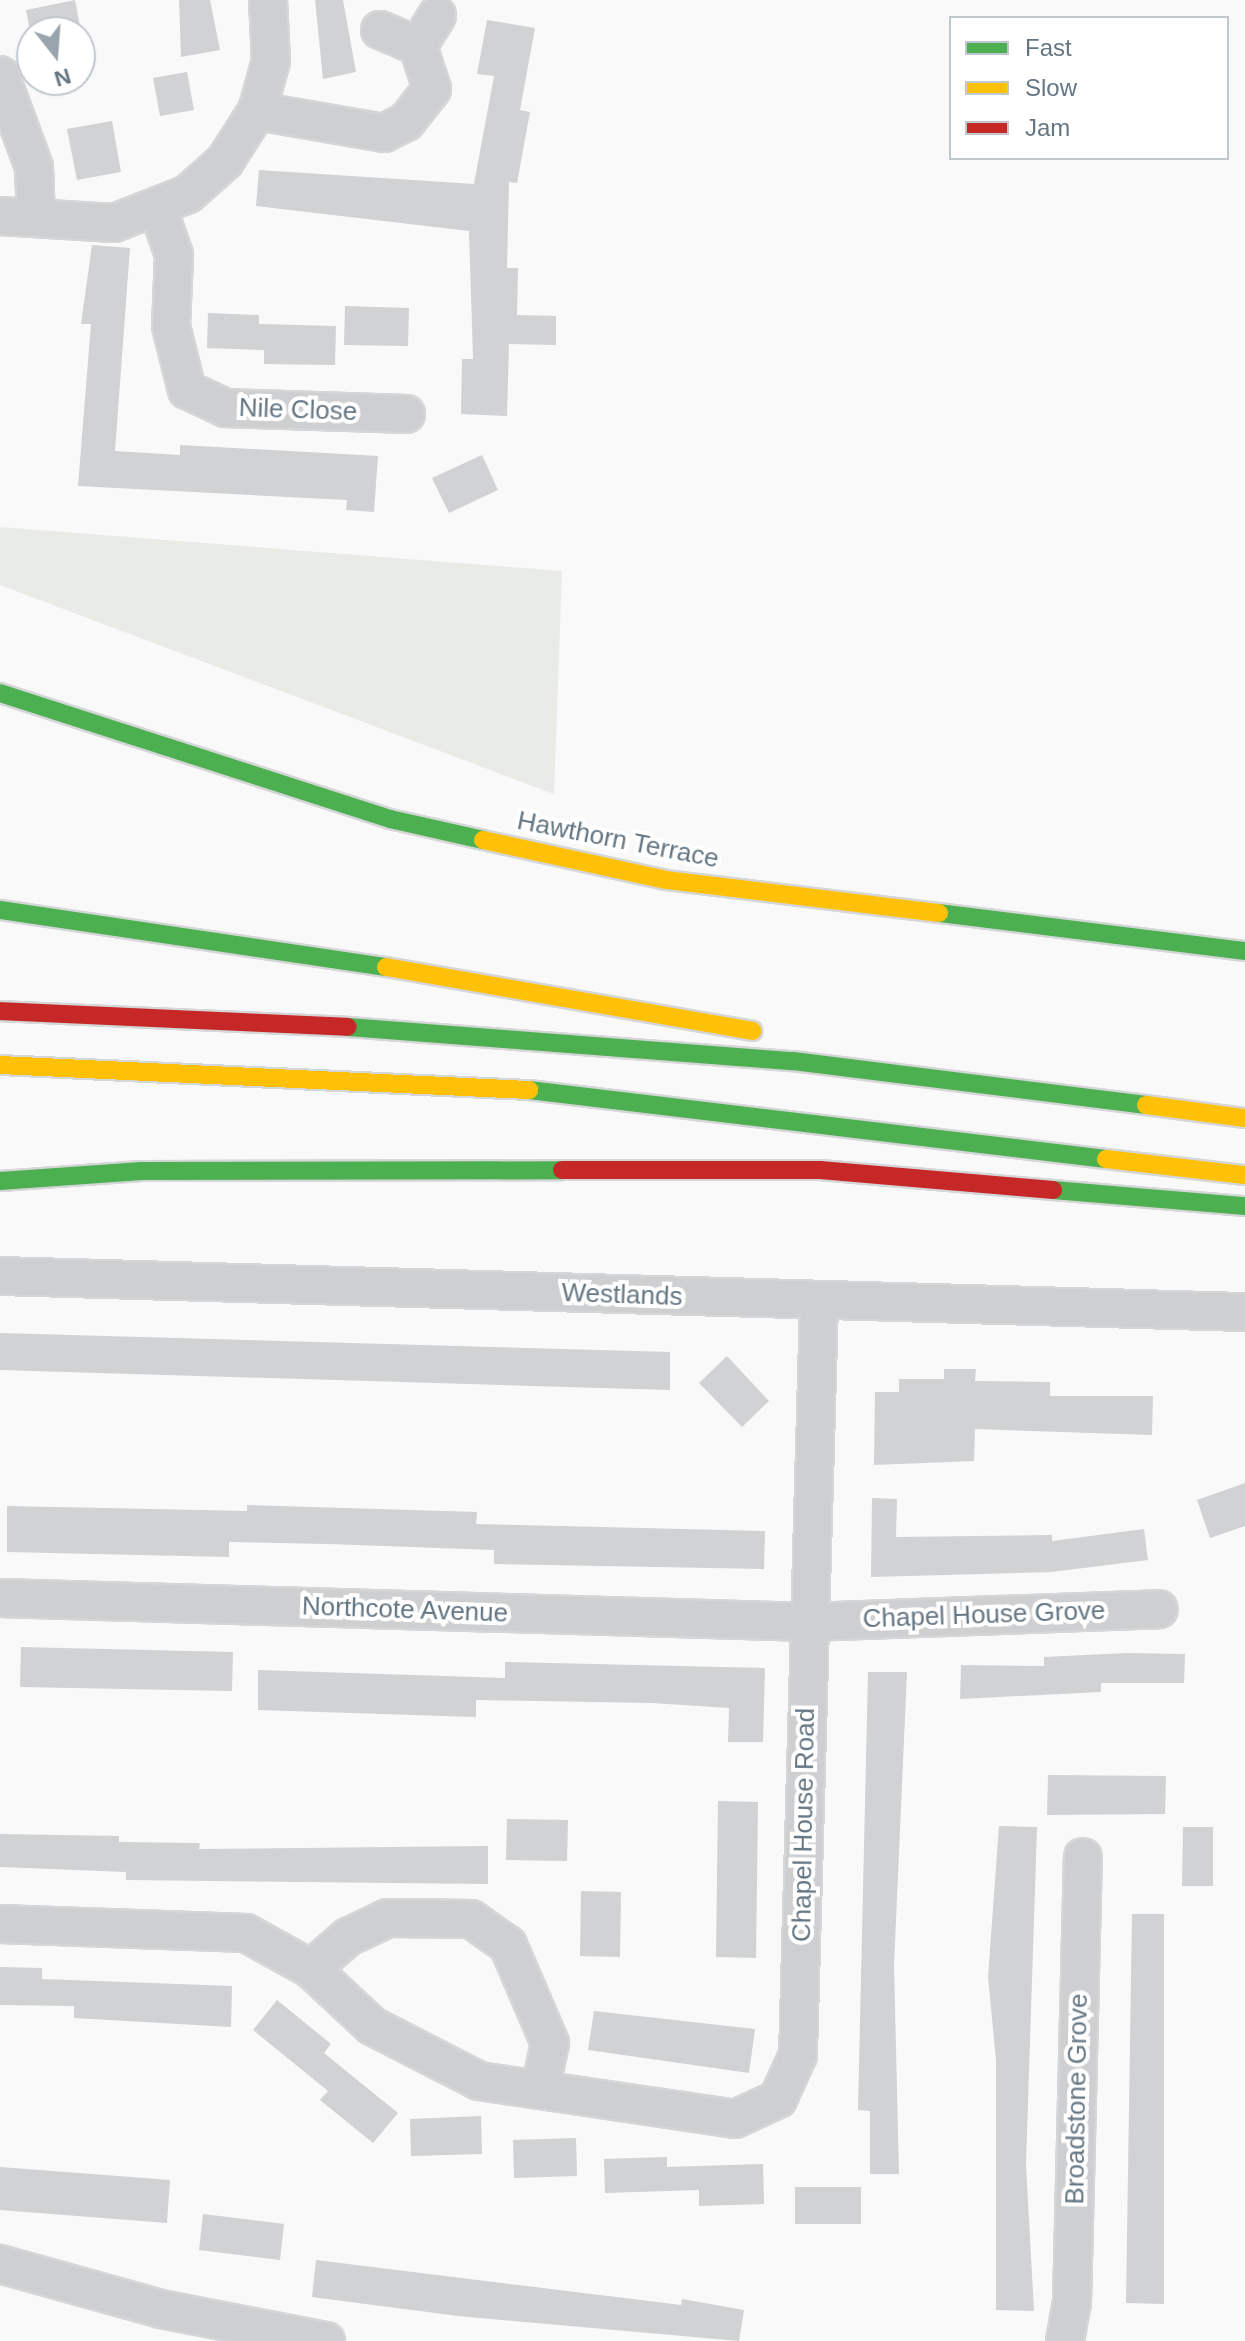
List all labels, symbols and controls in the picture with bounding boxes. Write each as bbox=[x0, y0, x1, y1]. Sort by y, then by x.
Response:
north arrow bbox=[16, 16, 96, 96]
legend bbox=[949, 16, 1229, 160]
text: Fast bbox=[1025, 34, 1072, 61]
text: N bbox=[51, 63, 74, 92]
text: Slow bbox=[1025, 74, 1077, 101]
text: Jam bbox=[1025, 114, 1070, 141]
street label: Nile Close bbox=[238, 392, 358, 428]
street label: Hawthorn Terrace bbox=[514, 805, 722, 875]
street label: Westlands bbox=[561, 1277, 683, 1313]
street label: Northcote Avenue bbox=[301, 1591, 509, 1629]
street label: Chapel House Grove bbox=[862, 1595, 1106, 1635]
street label: Chapel House Road bbox=[786, 1708, 822, 1942]
street label: Broadstone Grove bbox=[1060, 1993, 1094, 2205]

